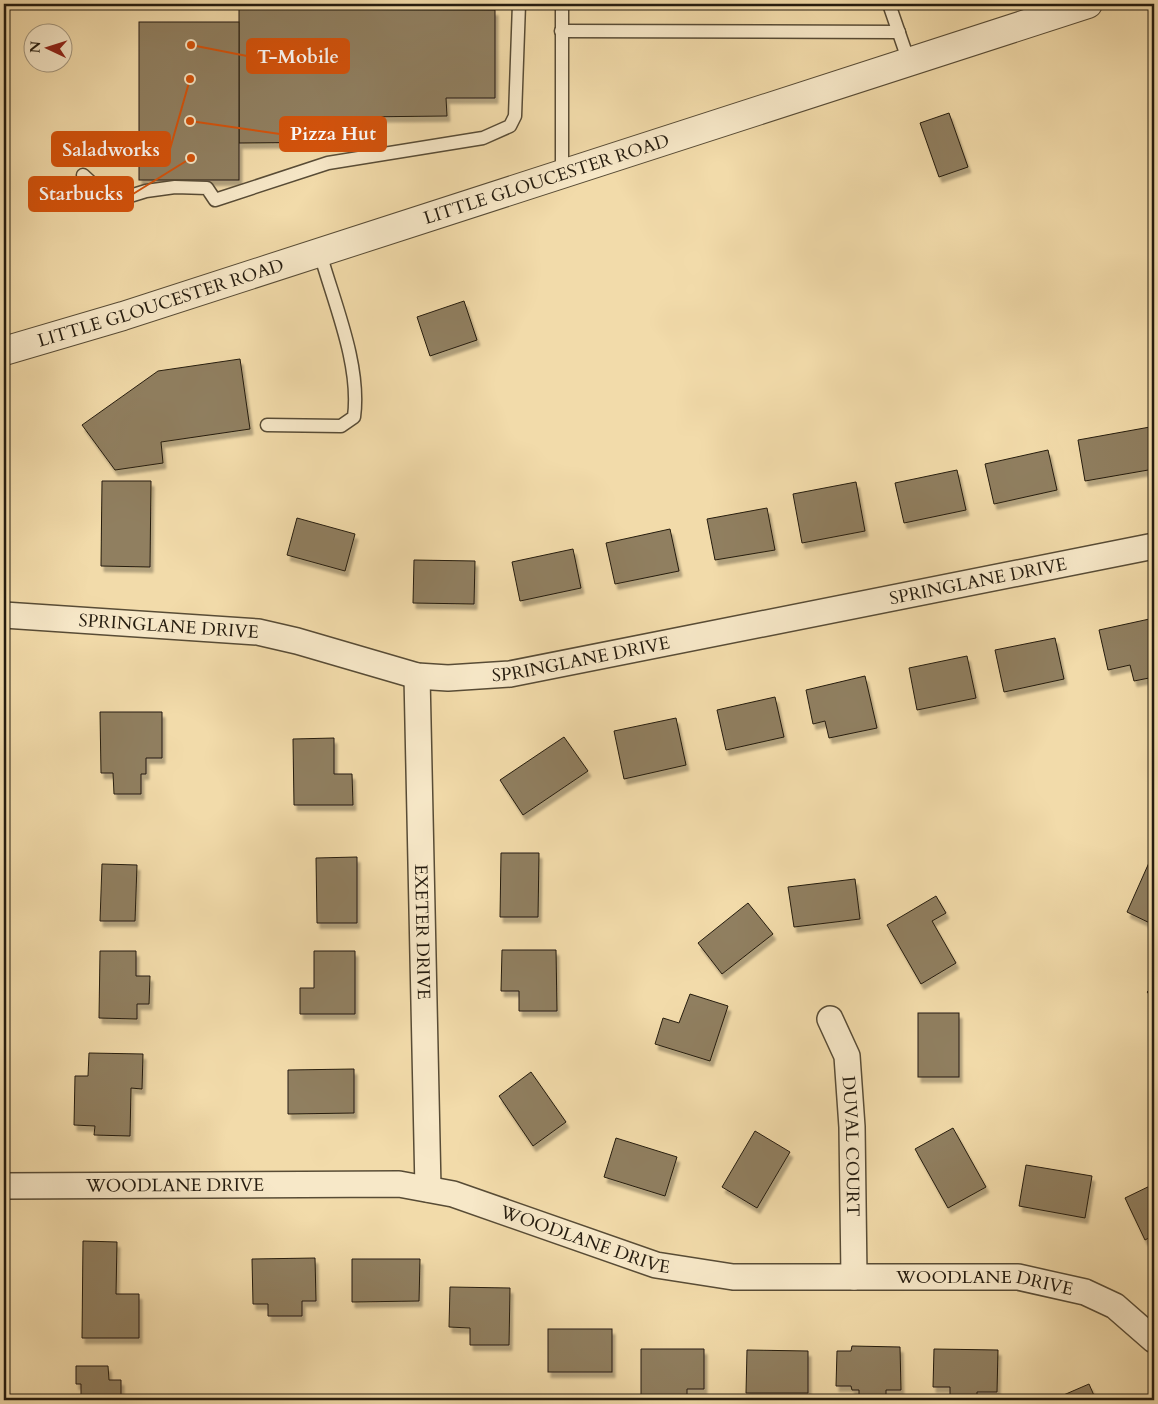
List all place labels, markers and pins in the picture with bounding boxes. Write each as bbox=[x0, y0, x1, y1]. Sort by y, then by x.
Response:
callout: T-Mobile bbox=[247, 39, 349, 73]
callout: Pizza Hut bbox=[280, 117, 386, 151]
callout: Saladworks bbox=[52, 132, 170, 166]
callout: Starbucks bbox=[29, 177, 133, 211]

